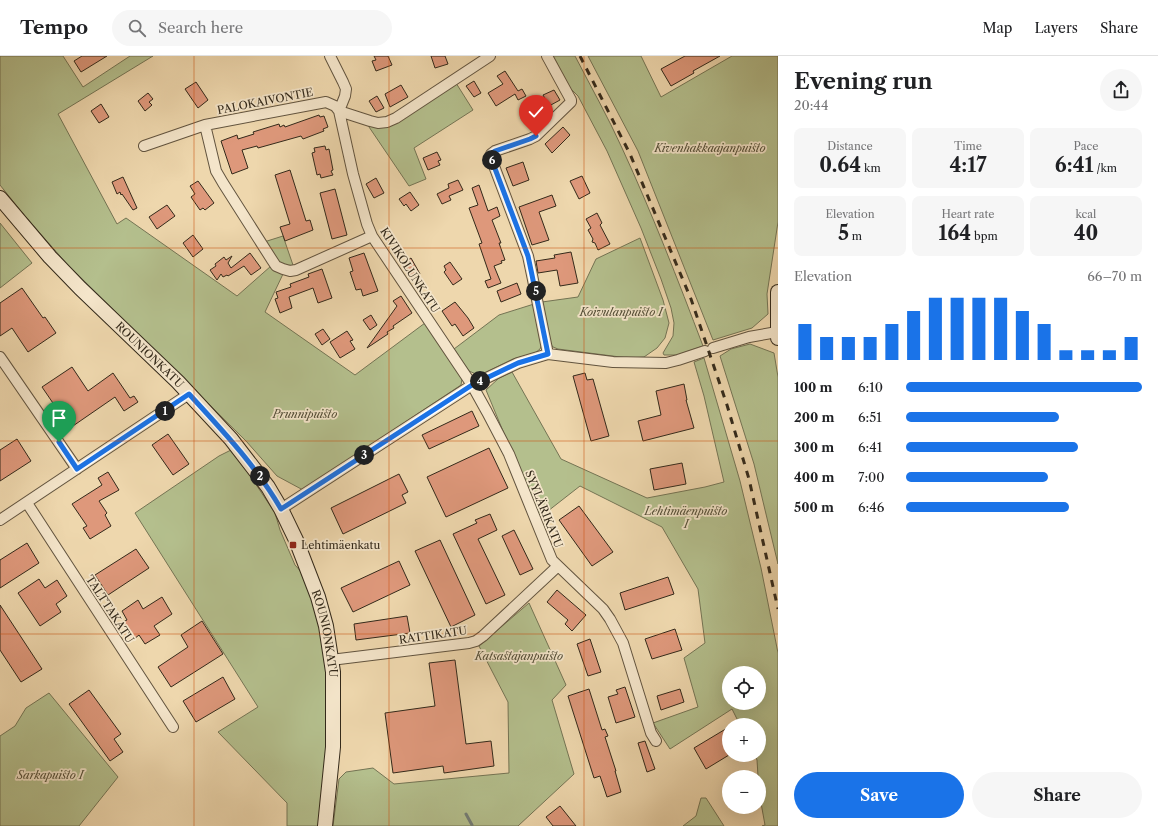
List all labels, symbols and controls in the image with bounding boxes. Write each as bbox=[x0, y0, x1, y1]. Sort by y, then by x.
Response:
search box bbox=[112, 10, 392, 46]
text: Tempo bbox=[20, 16, 88, 39]
icon: search bbox=[126, 17, 148, 39]
text: Search here bbox=[158, 18, 243, 37]
text: Map bbox=[982, 19, 1012, 37]
text: Layers bbox=[1034, 19, 1078, 37]
text: Share bbox=[1100, 19, 1138, 37]
text: Evening run bbox=[794, 68, 933, 95]
button: share bbox=[1100, 69, 1142, 111]
street label: PALOKAIVONTIE bbox=[216, 85, 315, 117]
pin bbox=[519, 95, 553, 136]
text: 20:44 bbox=[794, 97, 828, 113]
icon: check bbox=[525, 101, 547, 123]
text: Distance bbox=[827, 139, 873, 153]
text: Time bbox=[954, 139, 982, 153]
text: Pace bbox=[1074, 139, 1098, 153]
park label: Kivenhakkaajanpuisto bbox=[653, 141, 766, 155]
pin: 6 bbox=[482, 150, 502, 170]
text: 6 bbox=[489, 153, 495, 167]
text: 0.64 bbox=[819, 153, 861, 177]
text: 4:17 bbox=[949, 153, 987, 177]
text: 6:41 bbox=[1055, 153, 1094, 177]
text: km bbox=[861, 161, 881, 175]
text: /km bbox=[1094, 161, 1117, 175]
text: Elevation bbox=[825, 207, 875, 221]
text: Heart rate bbox=[941, 207, 995, 221]
text: kcal bbox=[1076, 207, 1096, 221]
text: 5 bbox=[838, 221, 849, 245]
text: 164 bbox=[938, 221, 971, 245]
text: 40 bbox=[1074, 221, 1098, 245]
street label: KIVIKOLUNKATU bbox=[377, 225, 443, 316]
text: m bbox=[849, 229, 862, 243]
text: bpm bbox=[971, 229, 998, 243]
text: Elevation bbox=[794, 268, 852, 284]
text: 66–70 m bbox=[1087, 268, 1142, 284]
pin: 5 bbox=[526, 281, 546, 301]
text: 5 bbox=[533, 284, 539, 298]
park label: Koivulanpuisto I bbox=[579, 305, 664, 319]
street label: ROUNIONKATU bbox=[113, 319, 187, 391]
pin: 4 bbox=[470, 371, 490, 391]
text: 4 bbox=[477, 374, 483, 388]
text: 100 m bbox=[794, 379, 833, 395]
text: 6:10 bbox=[858, 379, 883, 395]
pin bbox=[42, 401, 76, 442]
pin: 1 bbox=[155, 401, 175, 421]
text: 1 bbox=[163, 404, 167, 418]
icon: arrive bbox=[48, 407, 70, 429]
park label: Prunnipuisto bbox=[272, 407, 337, 421]
text: 200 m bbox=[794, 409, 834, 425]
text: 6:51 bbox=[858, 409, 882, 425]
text: 300 m bbox=[794, 439, 834, 455]
text: 6:41 bbox=[858, 439, 882, 455]
pin: 3 bbox=[354, 445, 374, 465]
text: 3 bbox=[361, 448, 367, 462]
pin: 2 bbox=[250, 466, 270, 486]
street label: SYYLÄRIKATU bbox=[522, 468, 566, 550]
text: 2 bbox=[257, 469, 263, 483]
text: 400 m bbox=[794, 469, 834, 485]
text: 7:00 bbox=[858, 469, 885, 485]
text: 500 m bbox=[794, 499, 834, 515]
text: 6:46 bbox=[858, 499, 884, 515]
park label: Lehtimäenpuisto I bbox=[644, 504, 727, 531]
place label: Lehtimäenkatu bbox=[301, 538, 380, 552]
marker: Lehtimäenkatu bbox=[288, 540, 298, 550]
street label: TALTTAKATU bbox=[83, 572, 137, 646]
street label: ROUNIONKATU bbox=[309, 587, 340, 678]
street label: RATTIKATU bbox=[398, 623, 468, 647]
park label: Katsastajanpuisto bbox=[474, 649, 563, 663]
map controls bbox=[722, 666, 766, 814]
button: locate bbox=[722, 666, 766, 710]
button: + bbox=[722, 718, 766, 762]
park label: Sarkapuisto I bbox=[16, 768, 85, 782]
button: − bbox=[722, 770, 766, 814]
button: Save bbox=[794, 772, 964, 818]
button: Share bbox=[972, 772, 1142, 818]

